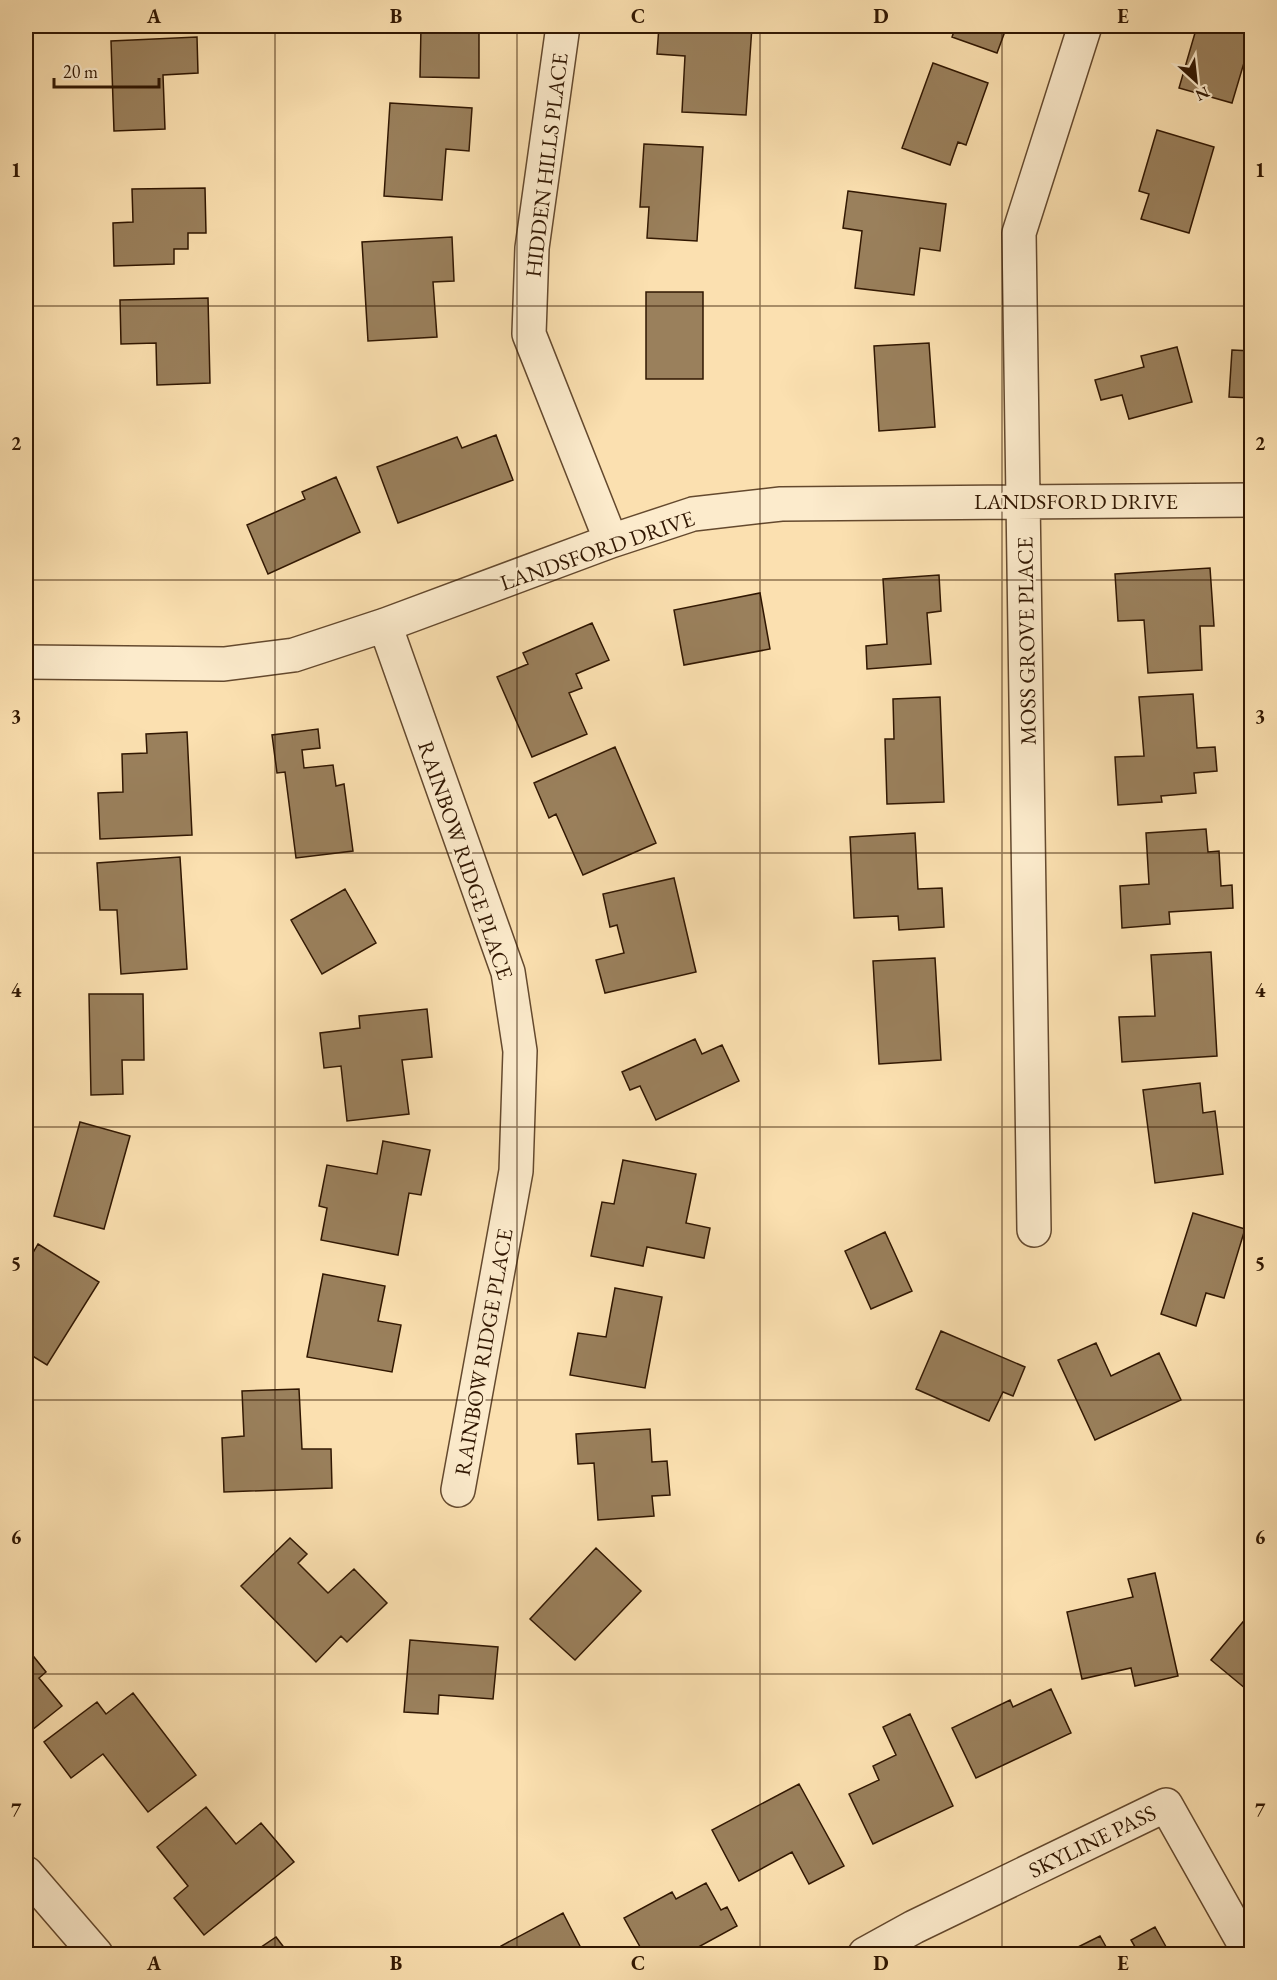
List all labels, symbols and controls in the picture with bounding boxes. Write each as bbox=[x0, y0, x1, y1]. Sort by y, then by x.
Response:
text: A bbox=[146, 3, 162, 29]
text: B bbox=[390, 3, 402, 29]
text: C bbox=[631, 3, 645, 29]
text: D bbox=[873, 3, 889, 29]
text: E bbox=[1117, 3, 1129, 29]
scale bar bbox=[54, 51, 159, 89]
street label: HIDDEN HILLS PLACE bbox=[518, 51, 575, 279]
north arrow bbox=[1166, 51, 1226, 111]
text: 20 m bbox=[63, 60, 98, 83]
text: N bbox=[1192, 82, 1213, 106]
text: 1 bbox=[11, 157, 21, 183]
text: 1 bbox=[1255, 157, 1265, 183]
text: 2 bbox=[11, 430, 22, 456]
text: 2 bbox=[1255, 430, 1266, 456]
street label: LANDSFORD DRIVE bbox=[974, 487, 1178, 516]
street label: LANDSFORD DRIVE bbox=[496, 504, 698, 597]
street label: MOSS GROVE PLACE bbox=[1010, 537, 1043, 745]
text: 3 bbox=[11, 703, 21, 729]
text: 3 bbox=[1255, 703, 1265, 729]
street label: RAINBOW RIDGE PLACE bbox=[411, 737, 520, 983]
text: 4 bbox=[11, 977, 22, 1003]
text: 4 bbox=[1255, 977, 1266, 1003]
street label: RAINBOW RIDGE PLACE bbox=[447, 1226, 520, 1478]
text: 5 bbox=[11, 1250, 21, 1276]
text: 5 bbox=[1255, 1250, 1265, 1276]
text: 6 bbox=[11, 1524, 22, 1550]
text: 6 bbox=[1255, 1524, 1266, 1550]
text: 7 bbox=[11, 1797, 22, 1823]
text: 7 bbox=[1255, 1797, 1266, 1823]
street label: SKYLINE PASS bbox=[1024, 1798, 1161, 1885]
text: A bbox=[146, 1950, 162, 1976]
text: B bbox=[390, 1950, 402, 1976]
text: C bbox=[631, 1950, 645, 1976]
text: D bbox=[873, 1950, 889, 1976]
text: E bbox=[1117, 1950, 1129, 1976]

